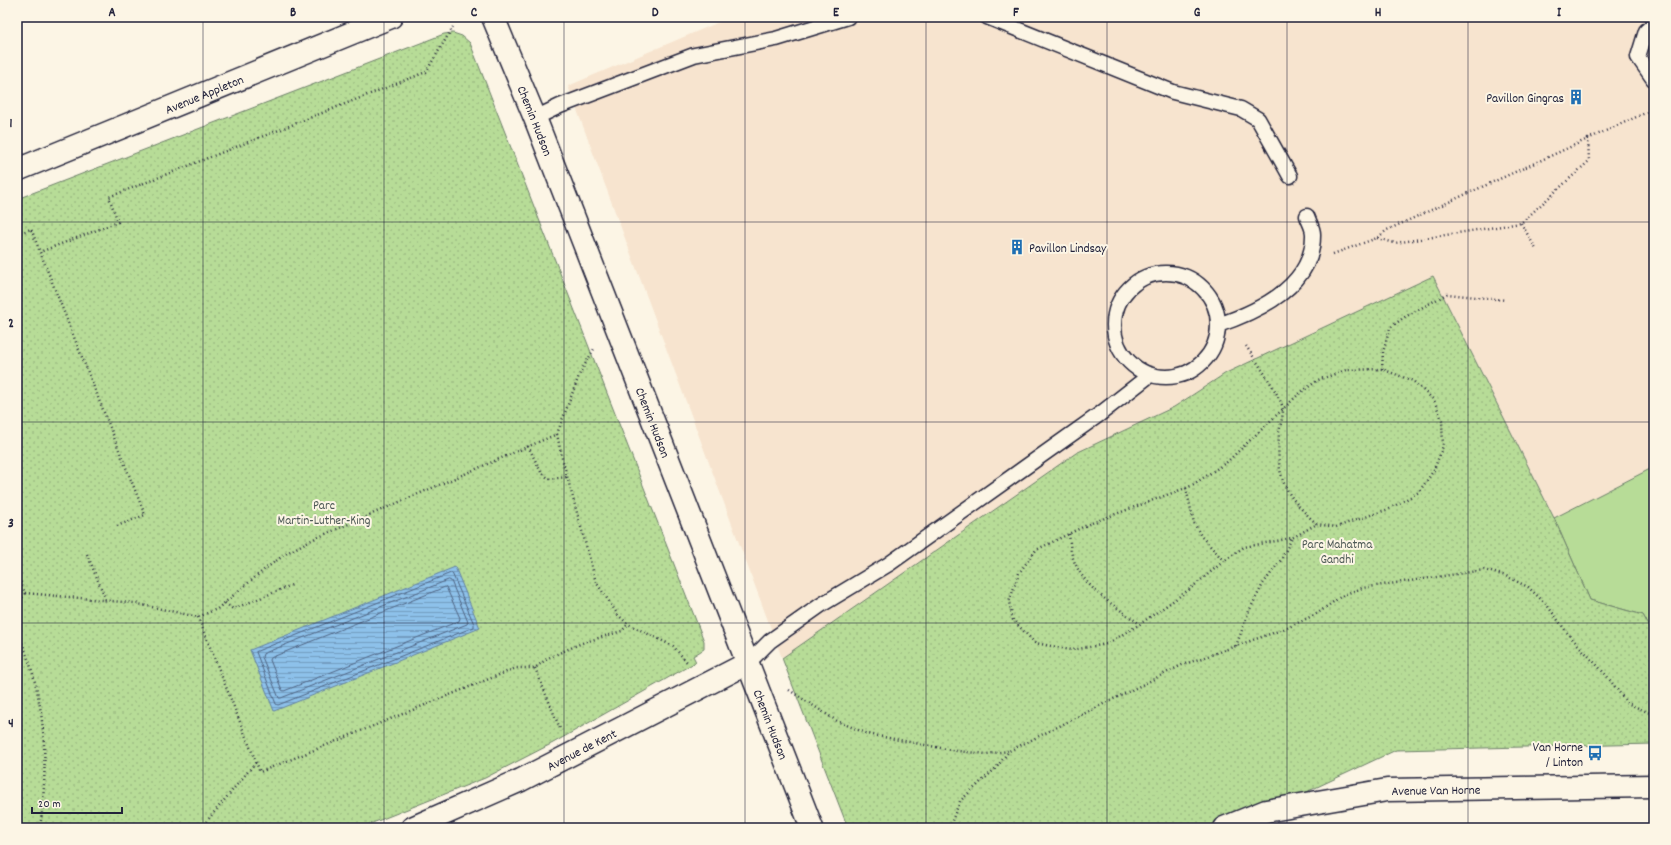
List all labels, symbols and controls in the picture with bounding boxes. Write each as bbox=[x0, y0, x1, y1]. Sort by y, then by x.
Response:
text: A bbox=[108, 4, 116, 23]
text: B bbox=[290, 4, 296, 23]
text: C bbox=[471, 4, 478, 23]
text: D bbox=[652, 4, 659, 23]
text: E bbox=[833, 4, 840, 23]
text: F bbox=[1013, 4, 1019, 23]
text: G bbox=[1194, 4, 1201, 23]
text: H bbox=[1375, 4, 1382, 23]
text: I bbox=[1557, 4, 1562, 23]
street label: Avenue Appleton bbox=[163, 71, 247, 120]
street label: Chemin Hudson bbox=[511, 83, 556, 159]
building icon: Pavillon Gingras bbox=[1567, 88, 1585, 106]
place label: Pavillon Gingras bbox=[1486, 90, 1564, 109]
text: 1 bbox=[10, 115, 13, 134]
building icon: Pavillon Lindsay bbox=[1008, 238, 1026, 256]
place label: Pavillon Lindsay bbox=[1029, 240, 1107, 259]
text: 2 bbox=[8, 315, 14, 334]
street label: Chemin Hudson bbox=[629, 385, 674, 461]
park label: Parc Martin-Luther-King bbox=[278, 497, 371, 531]
text: 3 bbox=[8, 515, 14, 534]
park label: Parc Mahatma Gandhi bbox=[1302, 536, 1373, 570]
street label: Chemin Hudson bbox=[747, 687, 791, 763]
text: 4 bbox=[8, 715, 14, 734]
street label: Avenue de Kent bbox=[544, 725, 621, 777]
place label: Van Horne / Linton bbox=[1533, 739, 1583, 773]
bus stop icon: Van Horne / Linton bbox=[1586, 744, 1604, 762]
street label: Avenue Van Horne bbox=[1391, 782, 1481, 802]
scale bar bbox=[32, 789, 122, 815]
text: 20 m bbox=[38, 796, 61, 813]

